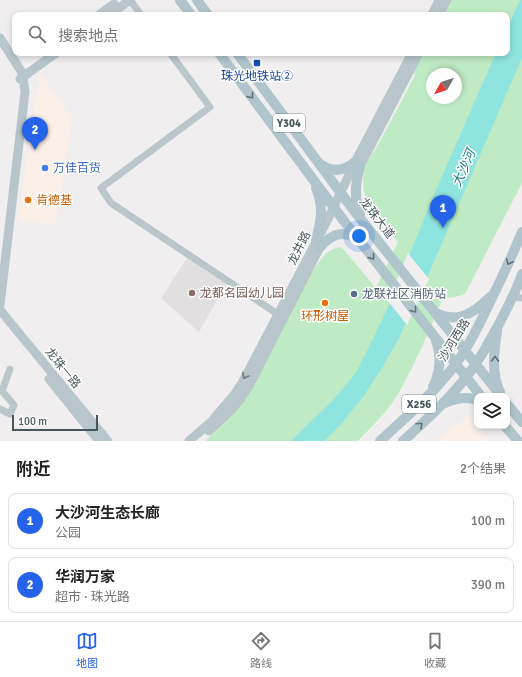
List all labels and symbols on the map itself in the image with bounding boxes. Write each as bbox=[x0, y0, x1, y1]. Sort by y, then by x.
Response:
marker: 珠光地铁站② bbox=[252, 58, 262, 68]
north arrow bbox=[426, 68, 462, 104]
place label: 珠光地铁站② bbox=[221, 69, 293, 84]
one-way arrow bbox=[246, 91, 253, 98]
road number: Y304 bbox=[273, 114, 305, 132]
pin: 2 bbox=[22, 117, 48, 150]
water label: 大沙河 bbox=[449, 145, 480, 189]
place label: 万佳百货 bbox=[53, 161, 101, 176]
marker: 万佳百货 bbox=[40, 163, 50, 173]
place label: 肯德基 bbox=[36, 193, 72, 208]
marker: 肯德基 bbox=[23, 195, 33, 205]
street label: 龙珠大道 bbox=[356, 195, 397, 242]
pin: 1 bbox=[430, 195, 456, 228]
your location bbox=[349, 226, 369, 246]
street label: 龙井路 bbox=[285, 229, 314, 268]
one-way arrow bbox=[367, 252, 374, 259]
one-way arrow bbox=[506, 257, 514, 265]
place label: 龙都名园幼儿园 bbox=[200, 286, 284, 301]
place label: 龙联社区消防站 bbox=[362, 287, 446, 302]
marker: 龙都名园幼儿园 bbox=[187, 288, 197, 298]
marker: 龙联社区消防站 bbox=[349, 289, 359, 299]
marker: 环形树屋 bbox=[320, 298, 330, 308]
one-way arrow bbox=[409, 306, 416, 313]
place label: 环形树屋 bbox=[301, 309, 349, 324]
street label: 沙河西路 bbox=[435, 316, 474, 365]
street label: 龙珠一路 bbox=[42, 345, 84, 392]
one-way arrow bbox=[490, 356, 499, 362]
one-way arrow bbox=[243, 372, 250, 379]
road number: X256 bbox=[402, 395, 436, 413]
scale bar bbox=[12, 413, 98, 432]
one-way arrow bbox=[415, 422, 423, 430]

